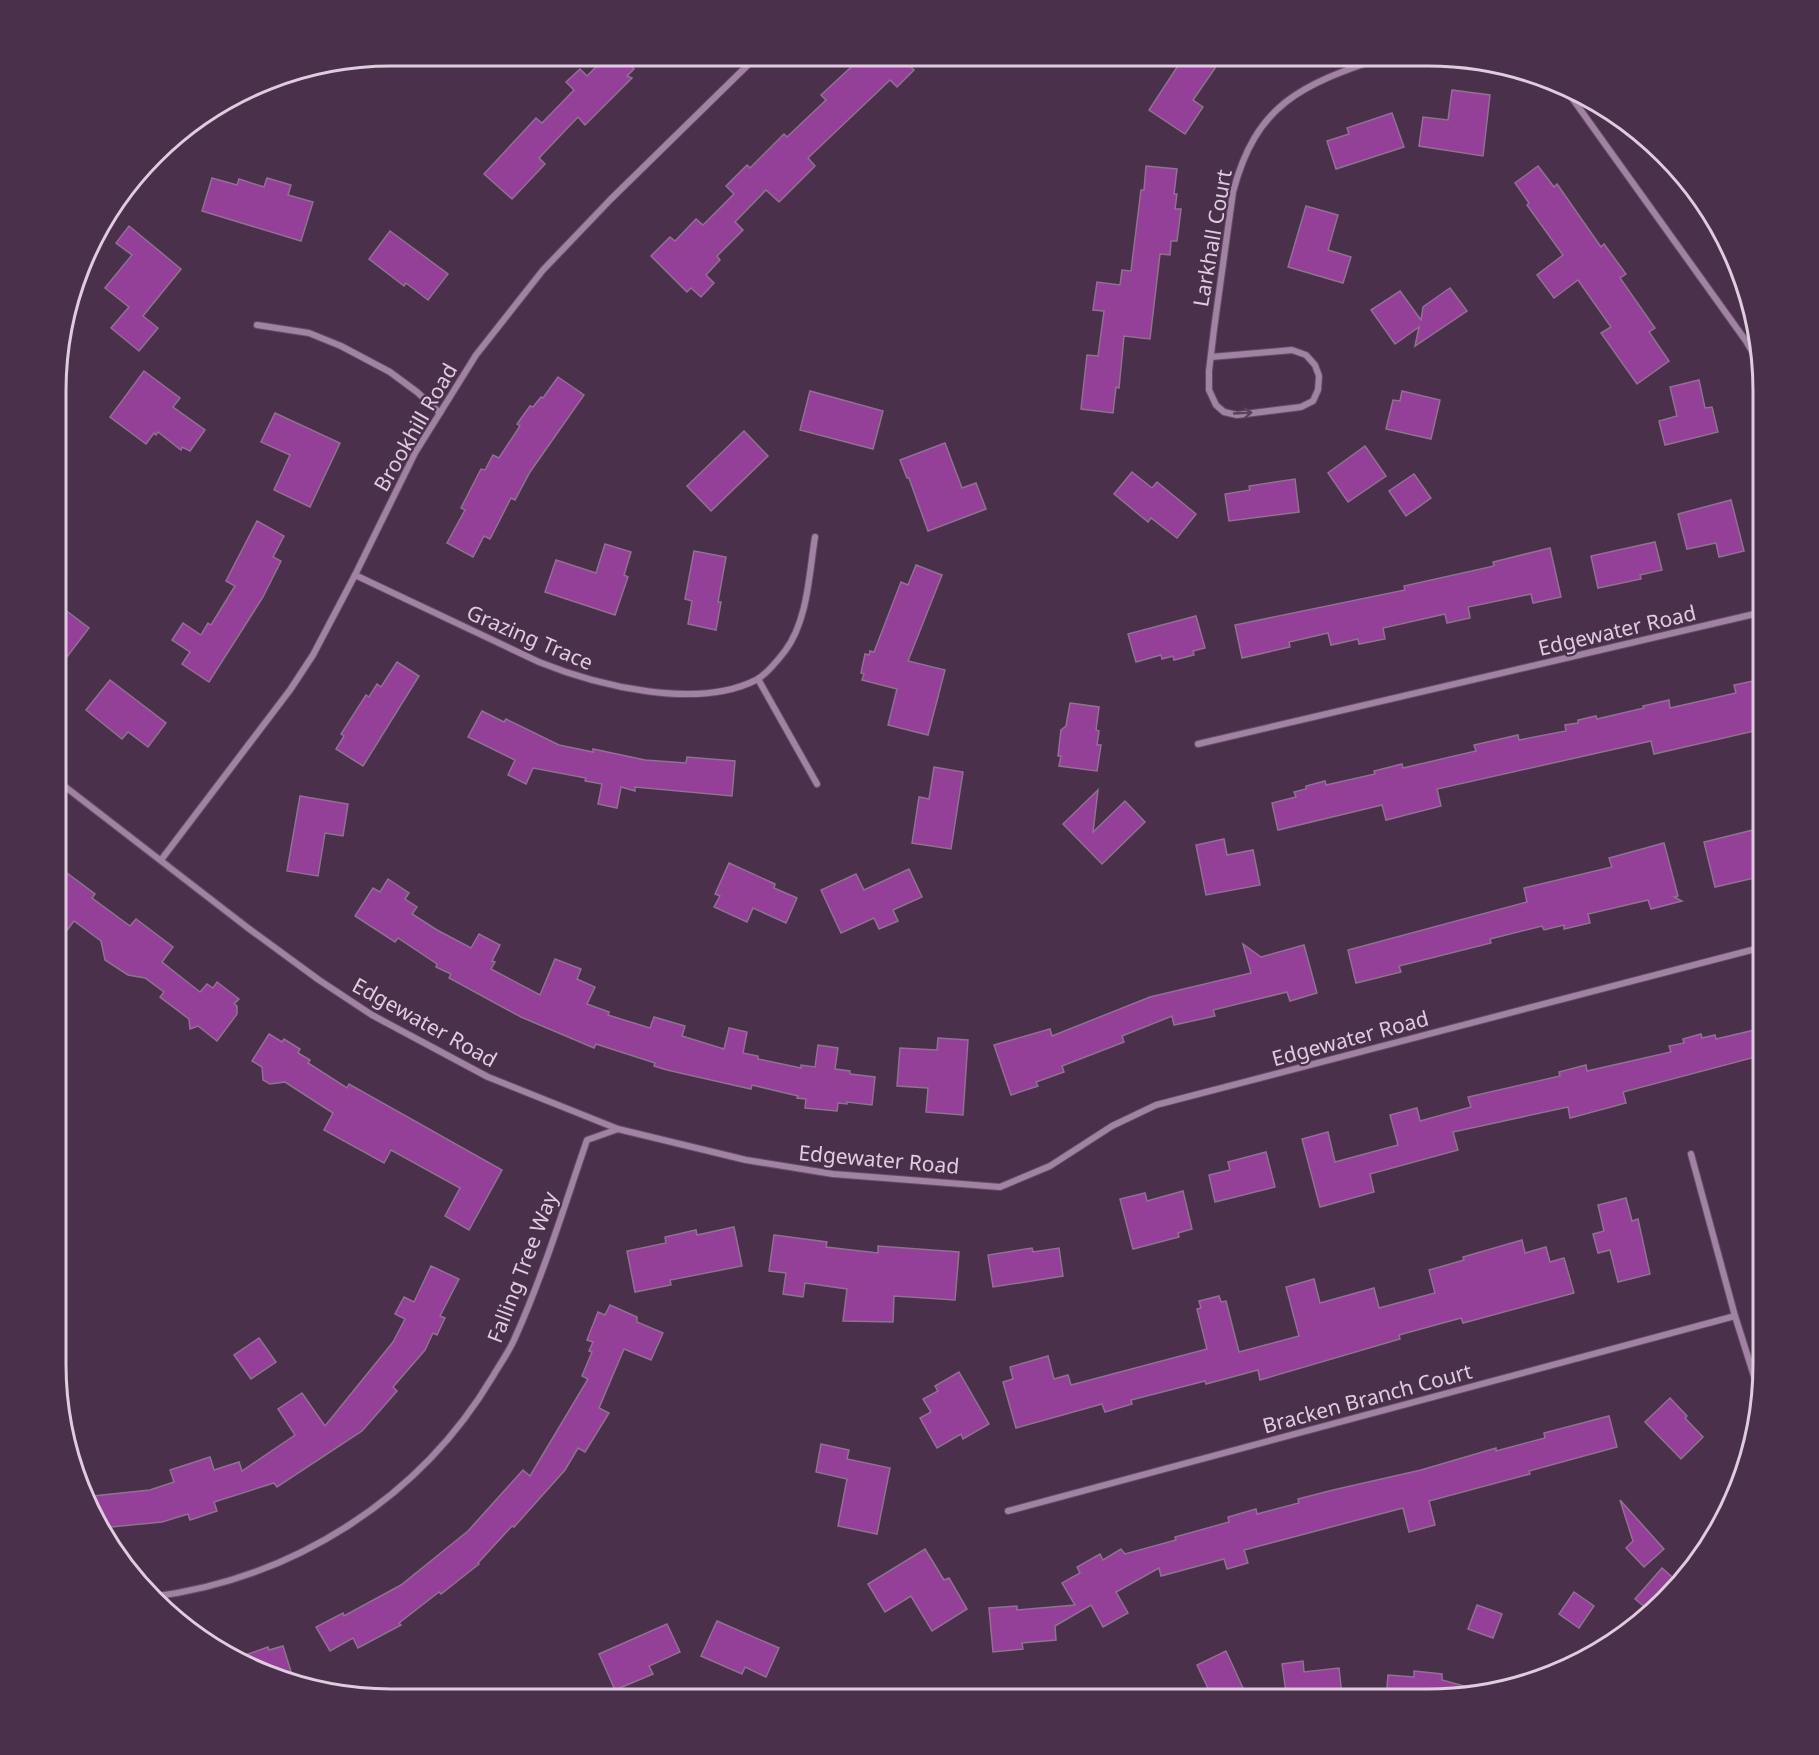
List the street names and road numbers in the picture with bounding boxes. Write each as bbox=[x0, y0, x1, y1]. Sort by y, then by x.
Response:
street label: Larkhall Court bbox=[1186, 167, 1238, 309]
street label: Brookhill Road bbox=[367, 358, 463, 496]
street label: Grazing Trace bbox=[463, 598, 597, 676]
street label: Edgewater Road bbox=[1535, 598, 1699, 662]
street label: Edgewater Road bbox=[348, 971, 502, 1073]
street label: Edgewater Road bbox=[1268, 1004, 1432, 1072]
street label: Edgewater Road bbox=[797, 1138, 961, 1180]
street label: Falling Tree Way bbox=[480, 1187, 564, 1347]
street label: Bracken Branch Court bbox=[1259, 1356, 1475, 1439]

